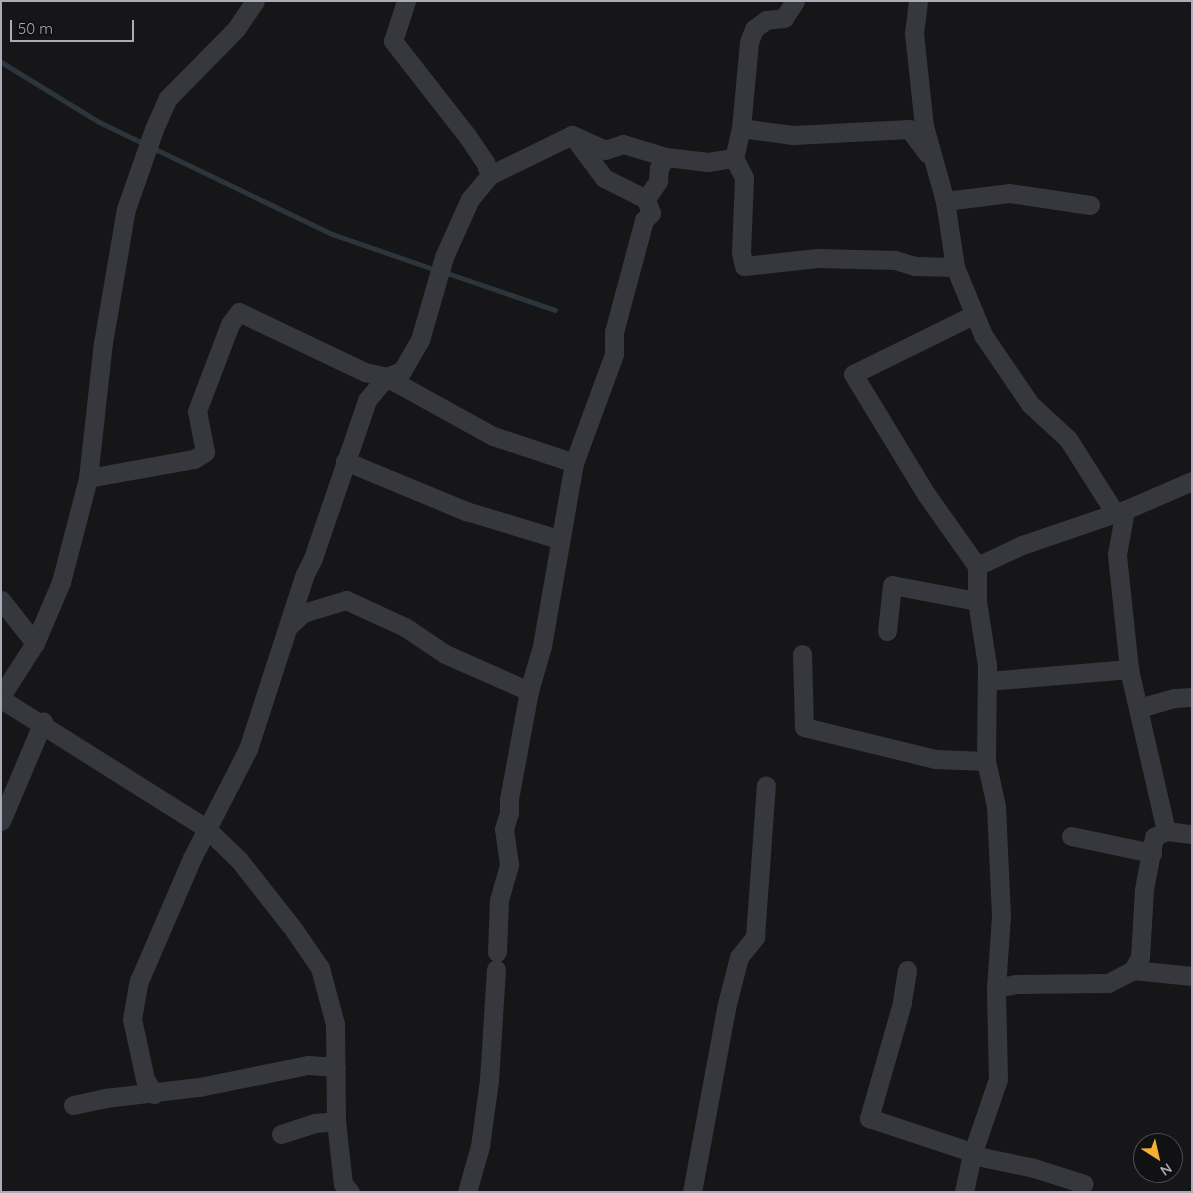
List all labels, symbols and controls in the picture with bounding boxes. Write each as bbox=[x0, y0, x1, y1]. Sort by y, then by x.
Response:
scale bar bbox=[12, 10, 136, 42]
text: 50 m bbox=[18, 19, 53, 38]
north arrow bbox=[1133, 1133, 1183, 1183]
text: N bbox=[1157, 1159, 1175, 1180]

